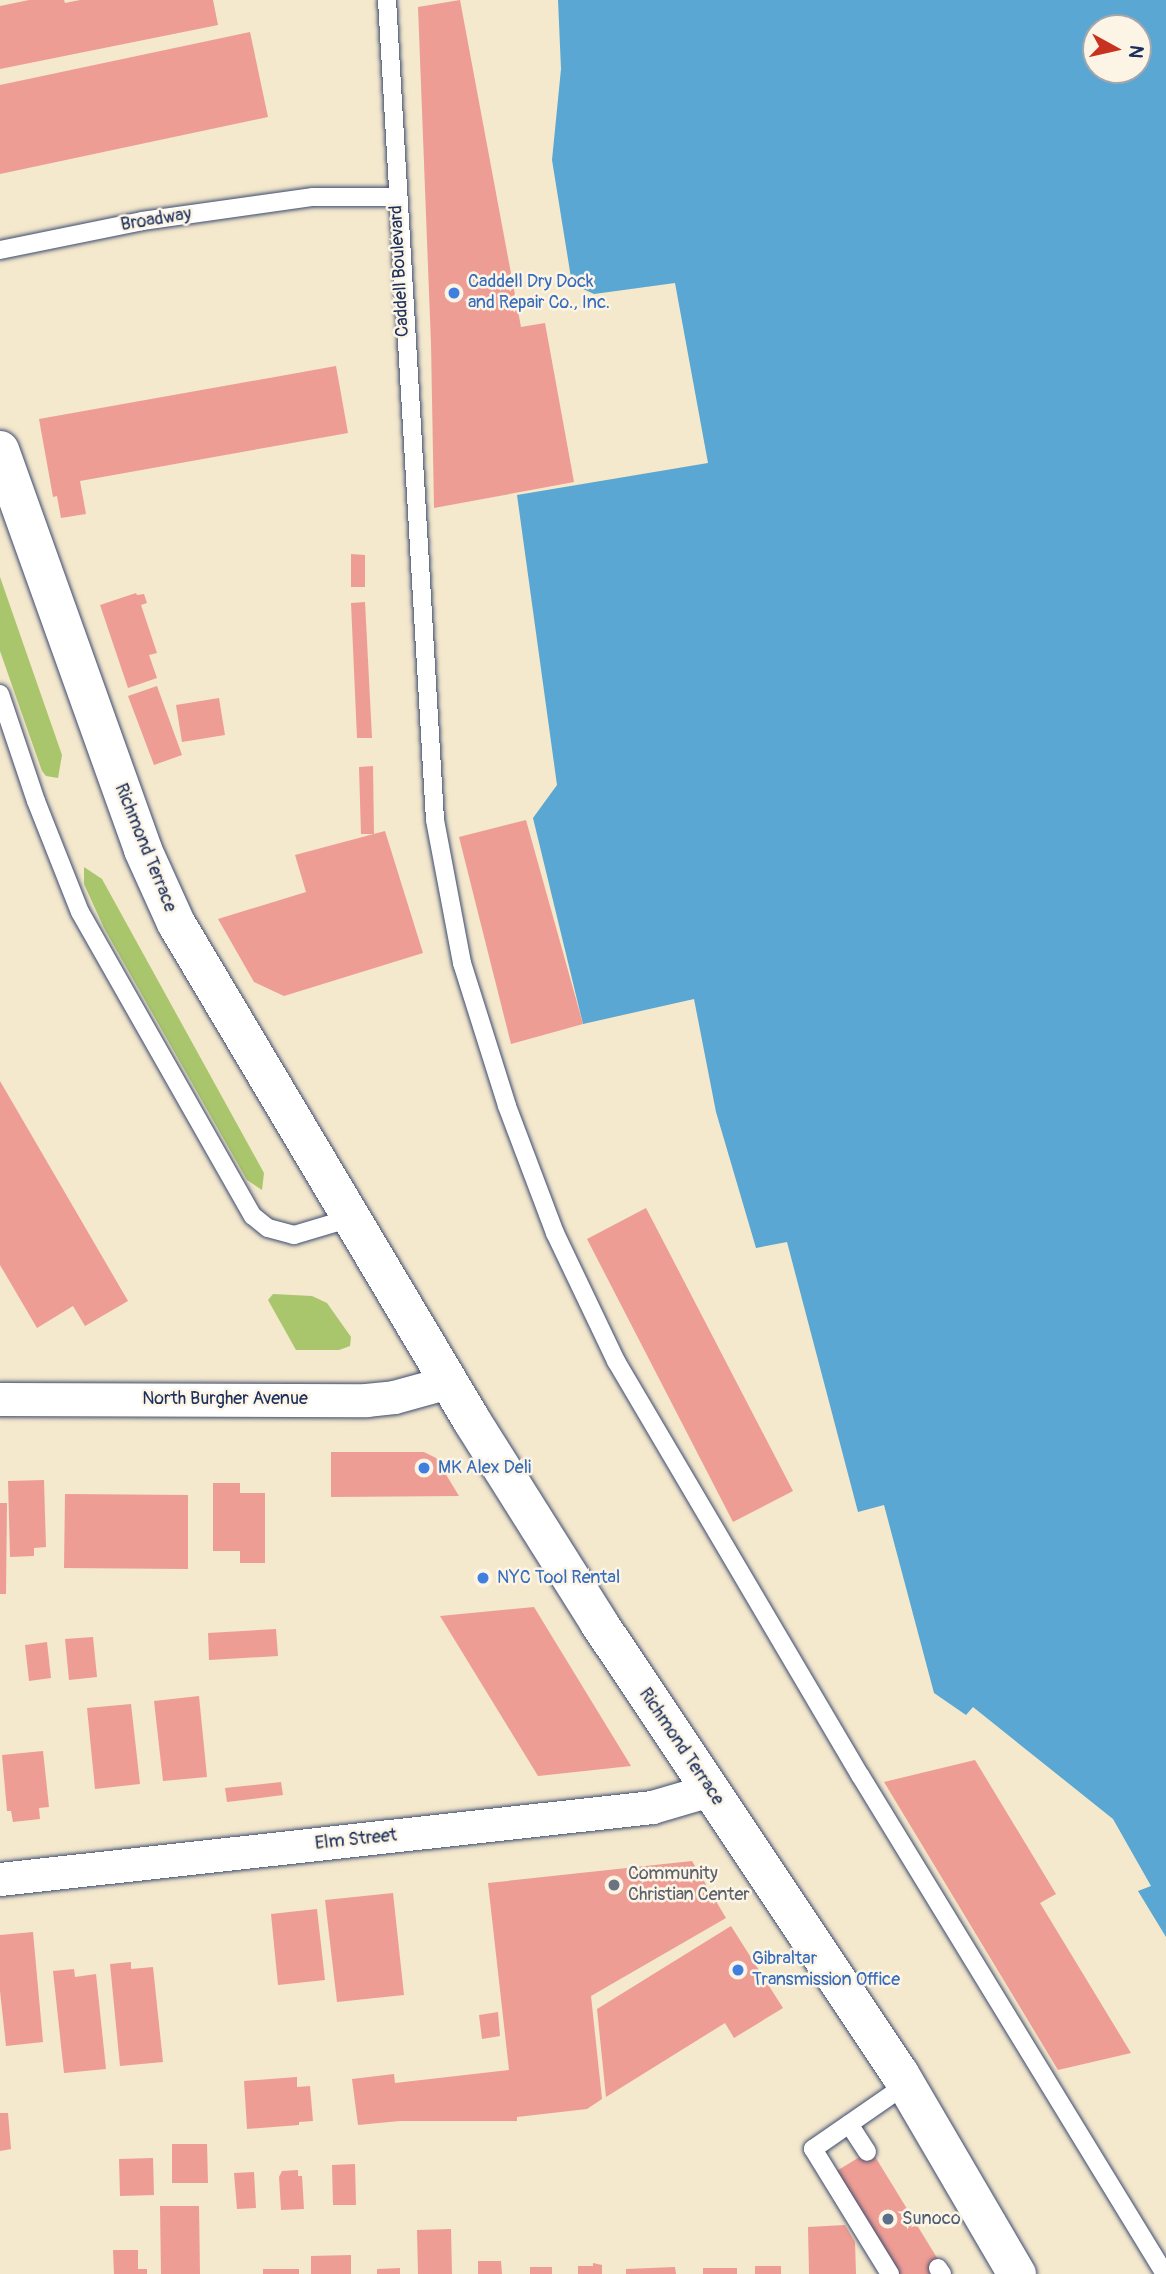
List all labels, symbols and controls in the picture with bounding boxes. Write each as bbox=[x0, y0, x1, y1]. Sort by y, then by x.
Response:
north arrow bbox=[1082, 14, 1152, 84]
text: N bbox=[1123, 44, 1149, 60]
street label: Broadway bbox=[119, 204, 193, 236]
street label: Caddell Boulevard bbox=[386, 204, 414, 338]
place label: Caddell Dry Dock and Repair Co., Inc. bbox=[468, 272, 610, 314]
marker: Caddell Dry Dock and Repair Co., Inc. bbox=[446, 285, 462, 301]
street label: Richmond Terrace bbox=[109, 781, 181, 915]
street label: North Burgher Avenue bbox=[142, 1388, 308, 1410]
place label: MK Alex Deli bbox=[438, 1457, 531, 1479]
marker: MK Alex Deli bbox=[416, 1460, 432, 1476]
place label: NYC Tool Rental bbox=[497, 1567, 620, 1589]
marker: NYC Tool Rental bbox=[475, 1570, 491, 1586]
street label: Richmond Terrace bbox=[634, 1684, 728, 1810]
street label: Elm Street bbox=[314, 1825, 398, 1855]
place label: Community Christian Center bbox=[628, 1864, 750, 1906]
marker: Community Christian Center bbox=[606, 1877, 622, 1893]
place label: Gibraltar Transmission Office bbox=[752, 1949, 900, 1992]
marker: Gibraltar Transmission Office bbox=[730, 1962, 746, 1978]
place label: Sunoco bbox=[902, 2208, 961, 2230]
marker: Sunoco bbox=[880, 2211, 896, 2227]

